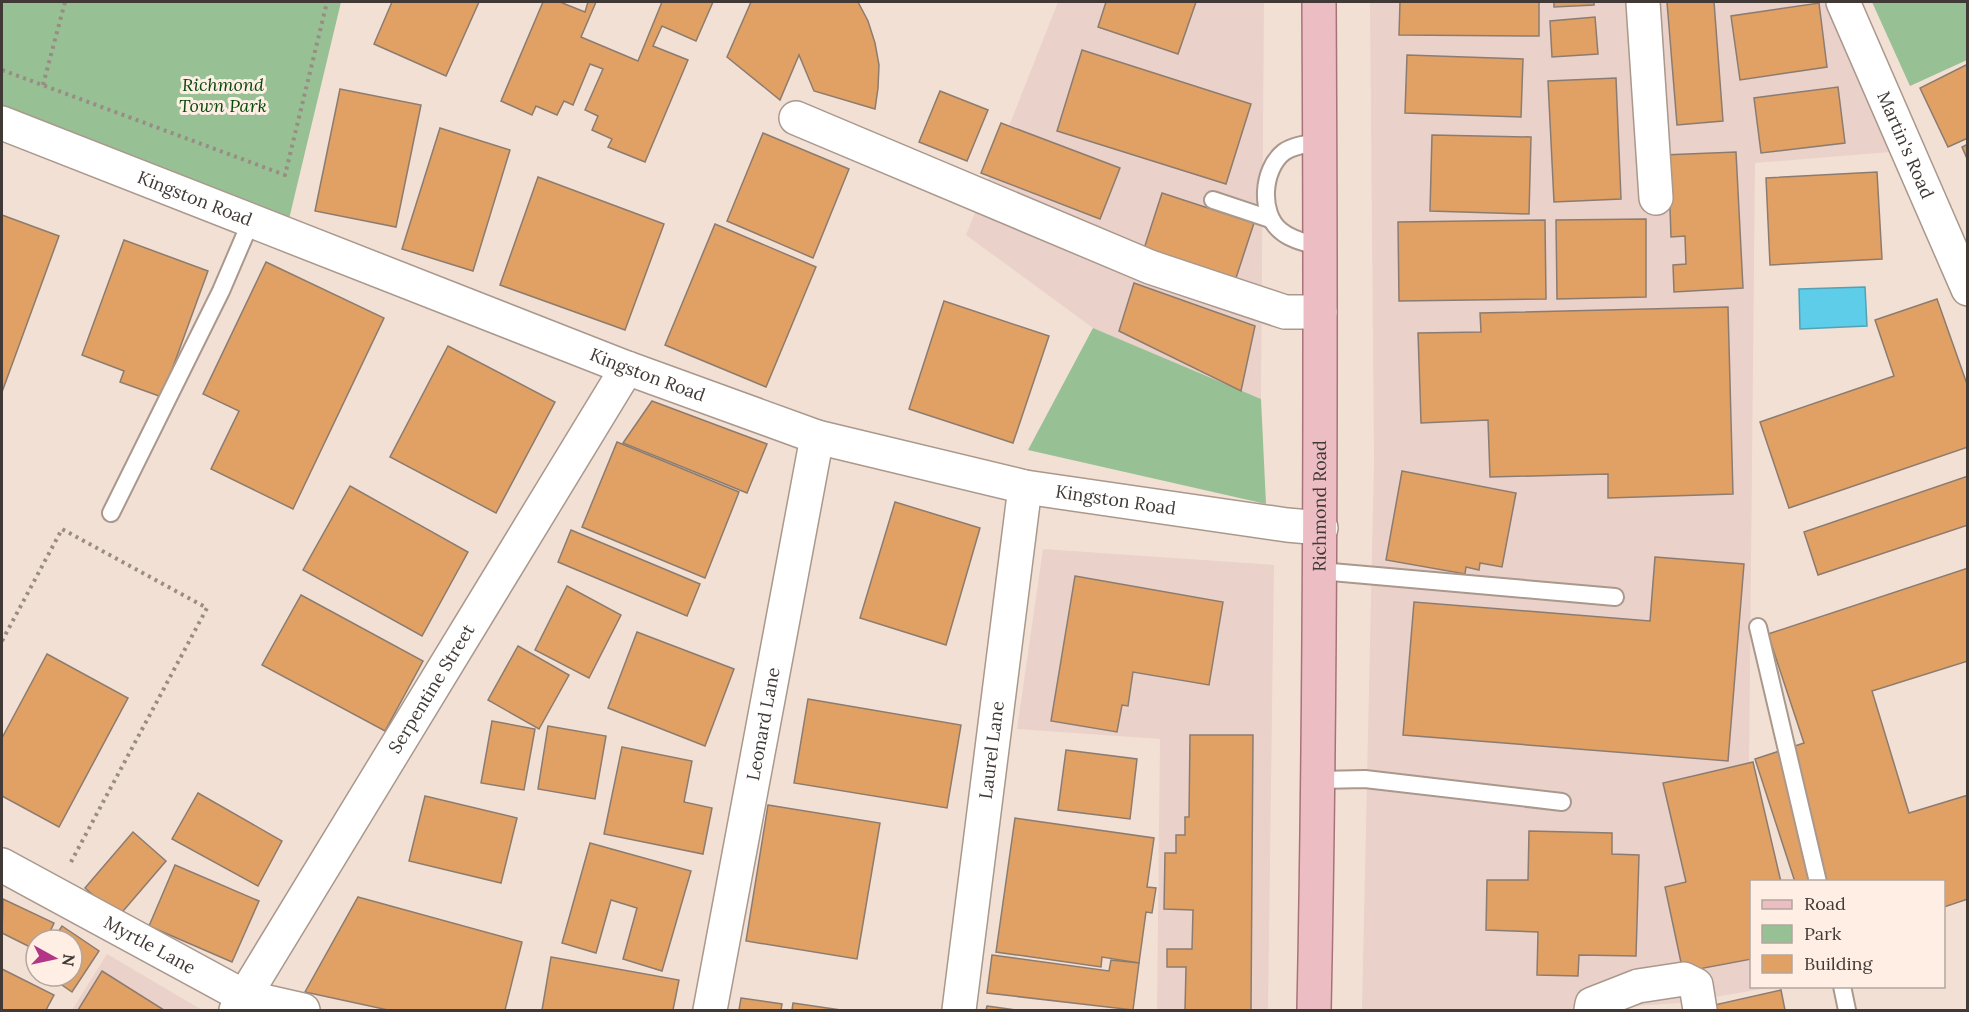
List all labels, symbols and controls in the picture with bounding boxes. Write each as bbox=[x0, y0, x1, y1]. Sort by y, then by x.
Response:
park label: Richmond Town Park bbox=[179, 73, 267, 117]
street label: Martin's Road bbox=[1872, 87, 1939, 202]
street label: Kingston Road bbox=[134, 165, 256, 231]
street label: Kingston Road bbox=[587, 343, 709, 407]
street label: Richmond Road bbox=[1308, 440, 1331, 572]
street label: Kingston Road bbox=[1054, 480, 1178, 520]
street label: Serpentine Street bbox=[383, 620, 479, 758]
street label: Leonard Lane bbox=[741, 665, 785, 782]
street label: Laurel Lane bbox=[974, 699, 1009, 800]
legend bbox=[1750, 880, 1945, 988]
text: Road bbox=[1804, 892, 1846, 915]
street label: Myrtle Lane bbox=[100, 911, 200, 979]
text: Park bbox=[1804, 922, 1842, 945]
north arrow bbox=[24, 928, 84, 988]
text: Building bbox=[1804, 952, 1874, 975]
text: N bbox=[58, 953, 80, 968]

